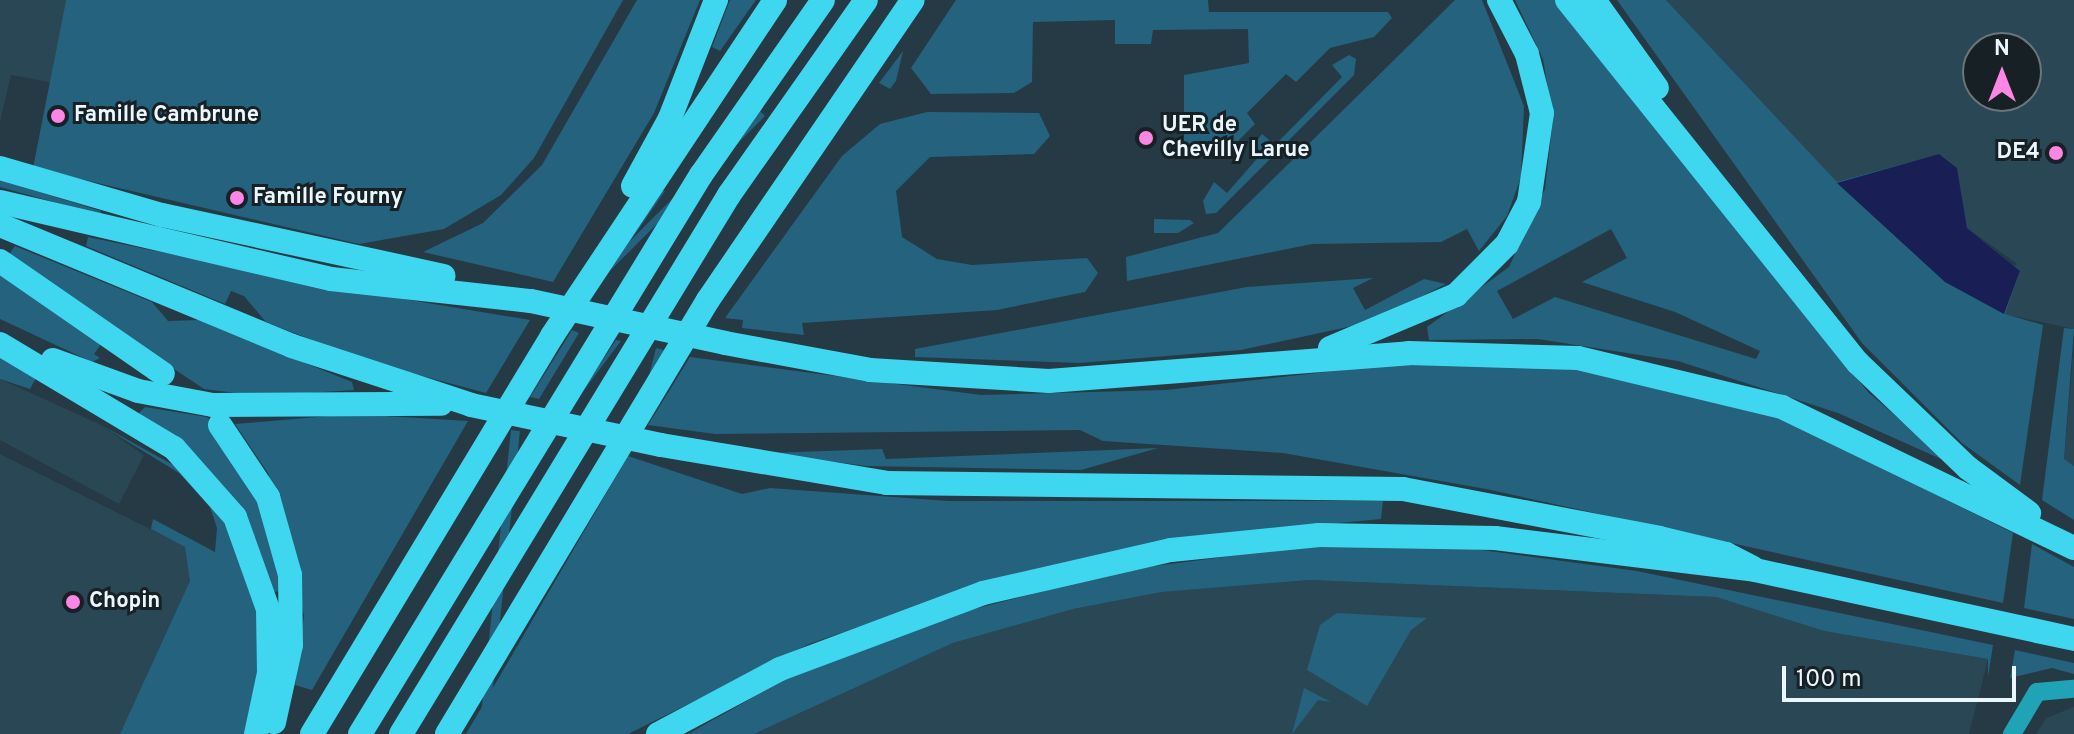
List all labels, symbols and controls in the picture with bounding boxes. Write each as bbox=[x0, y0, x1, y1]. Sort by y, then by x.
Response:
north arrow bbox=[1962, 32, 2042, 112]
text: N bbox=[1994, 36, 2010, 63]
place label: Famille Cambrune bbox=[74, 103, 259, 129]
marker: Famille Cambrune bbox=[49, 107, 67, 125]
place label: UER de Chevilly Larue bbox=[1162, 112, 1309, 164]
marker: UER de Chevilly Larue bbox=[1137, 129, 1155, 147]
place label: DE4 bbox=[1997, 140, 2040, 166]
marker: DE4 bbox=[2047, 144, 2065, 162]
place label: Famille Fourny bbox=[253, 185, 403, 211]
marker: Famille Fourny bbox=[228, 189, 246, 207]
place label: Chopin bbox=[89, 589, 160, 615]
marker: Chopin bbox=[64, 593, 82, 611]
scale bar bbox=[1786, 650, 2020, 700]
text: 100 m bbox=[1796, 665, 1862, 695]

